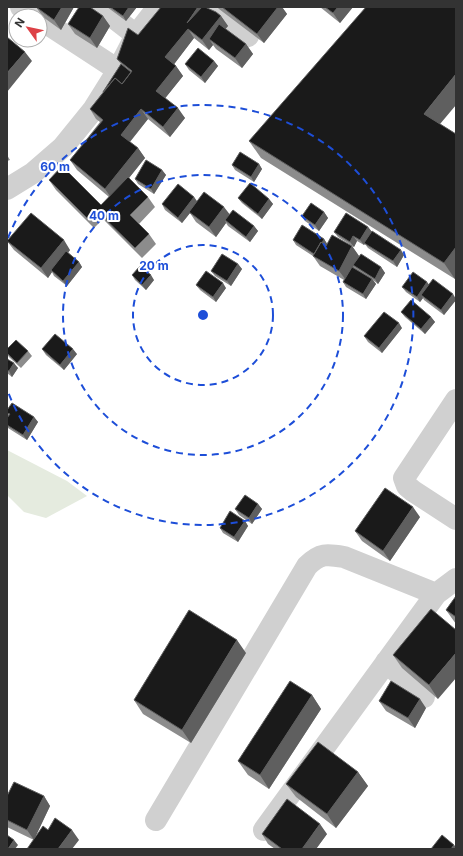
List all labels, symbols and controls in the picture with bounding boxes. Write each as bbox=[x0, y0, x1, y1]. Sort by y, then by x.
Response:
north arrow bbox=[8, 8, 48, 48]
text: N bbox=[11, 15, 28, 30]
text: 60 m bbox=[40, 159, 70, 174]
text: 40 m bbox=[89, 208, 119, 223]
text: 20 m bbox=[139, 258, 169, 273]
centre of rings bbox=[196, 308, 210, 322]

